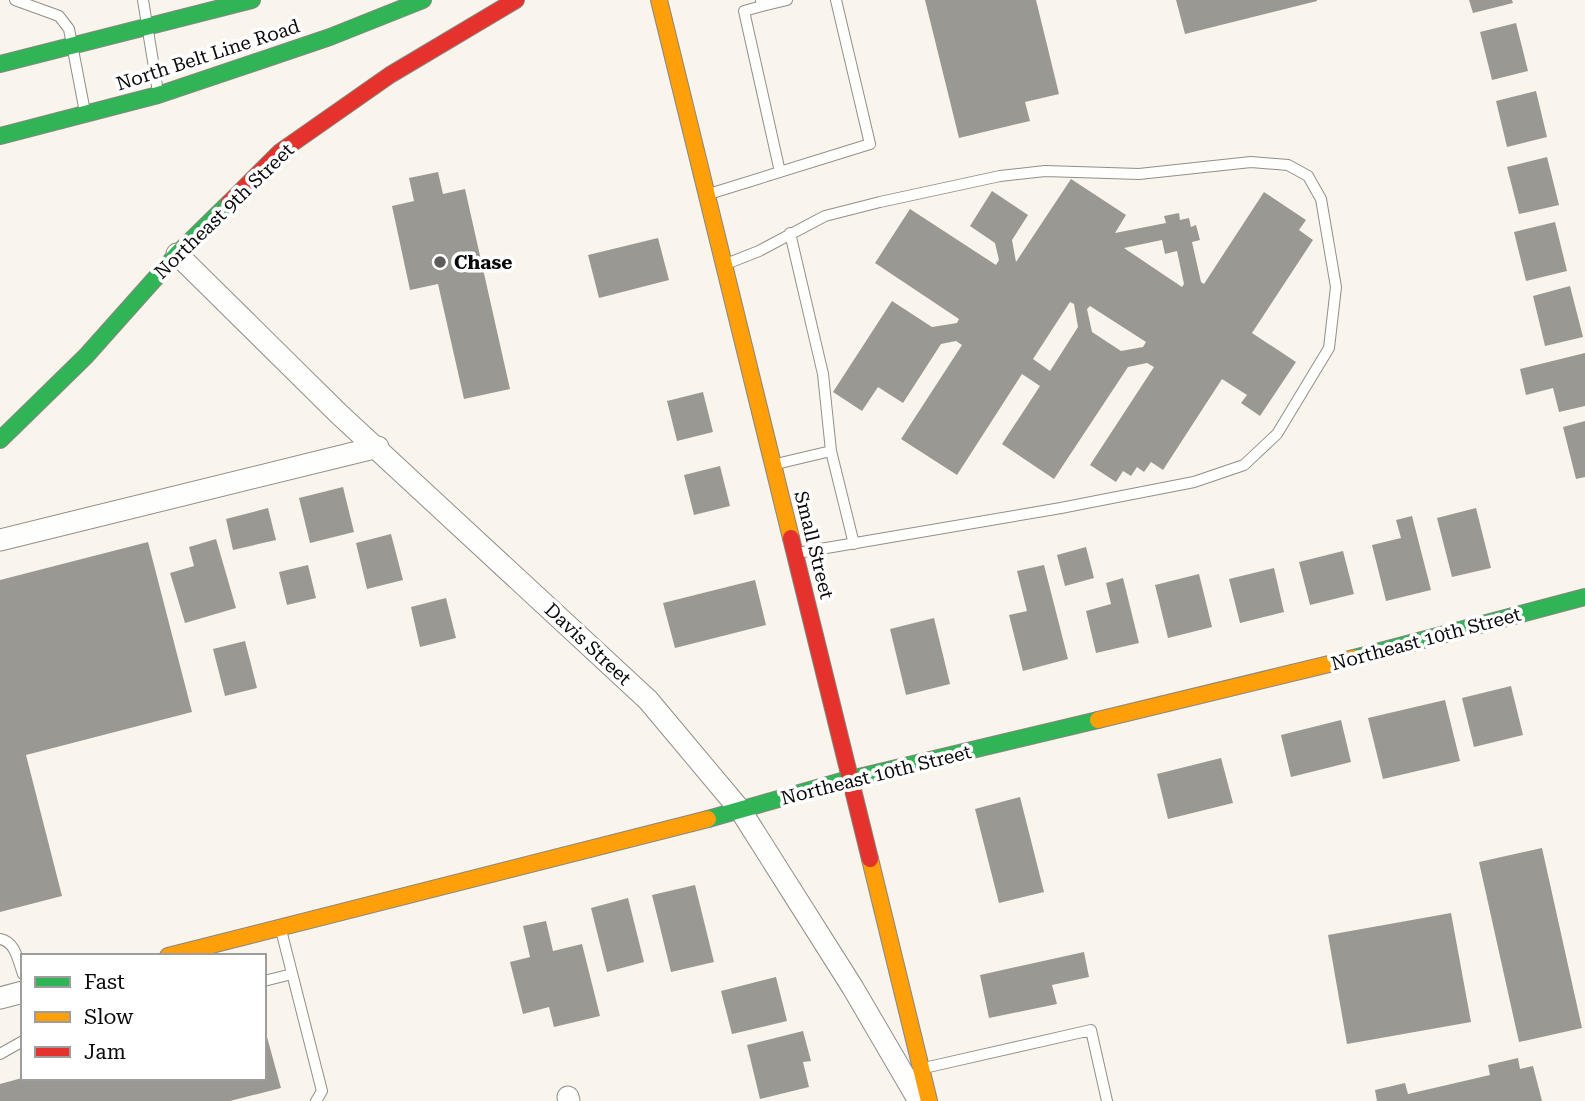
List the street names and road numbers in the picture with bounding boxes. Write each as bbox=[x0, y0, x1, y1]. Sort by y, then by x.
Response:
street label: North Belt Line Road bbox=[113, 14, 303, 96]
street label: Northeast 9th Street bbox=[149, 138, 299, 284]
street label: Small Street bbox=[789, 489, 839, 601]
street label: Davis Street bbox=[540, 598, 636, 690]
street label: Northeast 10th Street bbox=[1329, 603, 1523, 675]
street label: Northeast 10th Street bbox=[778, 740, 974, 810]

